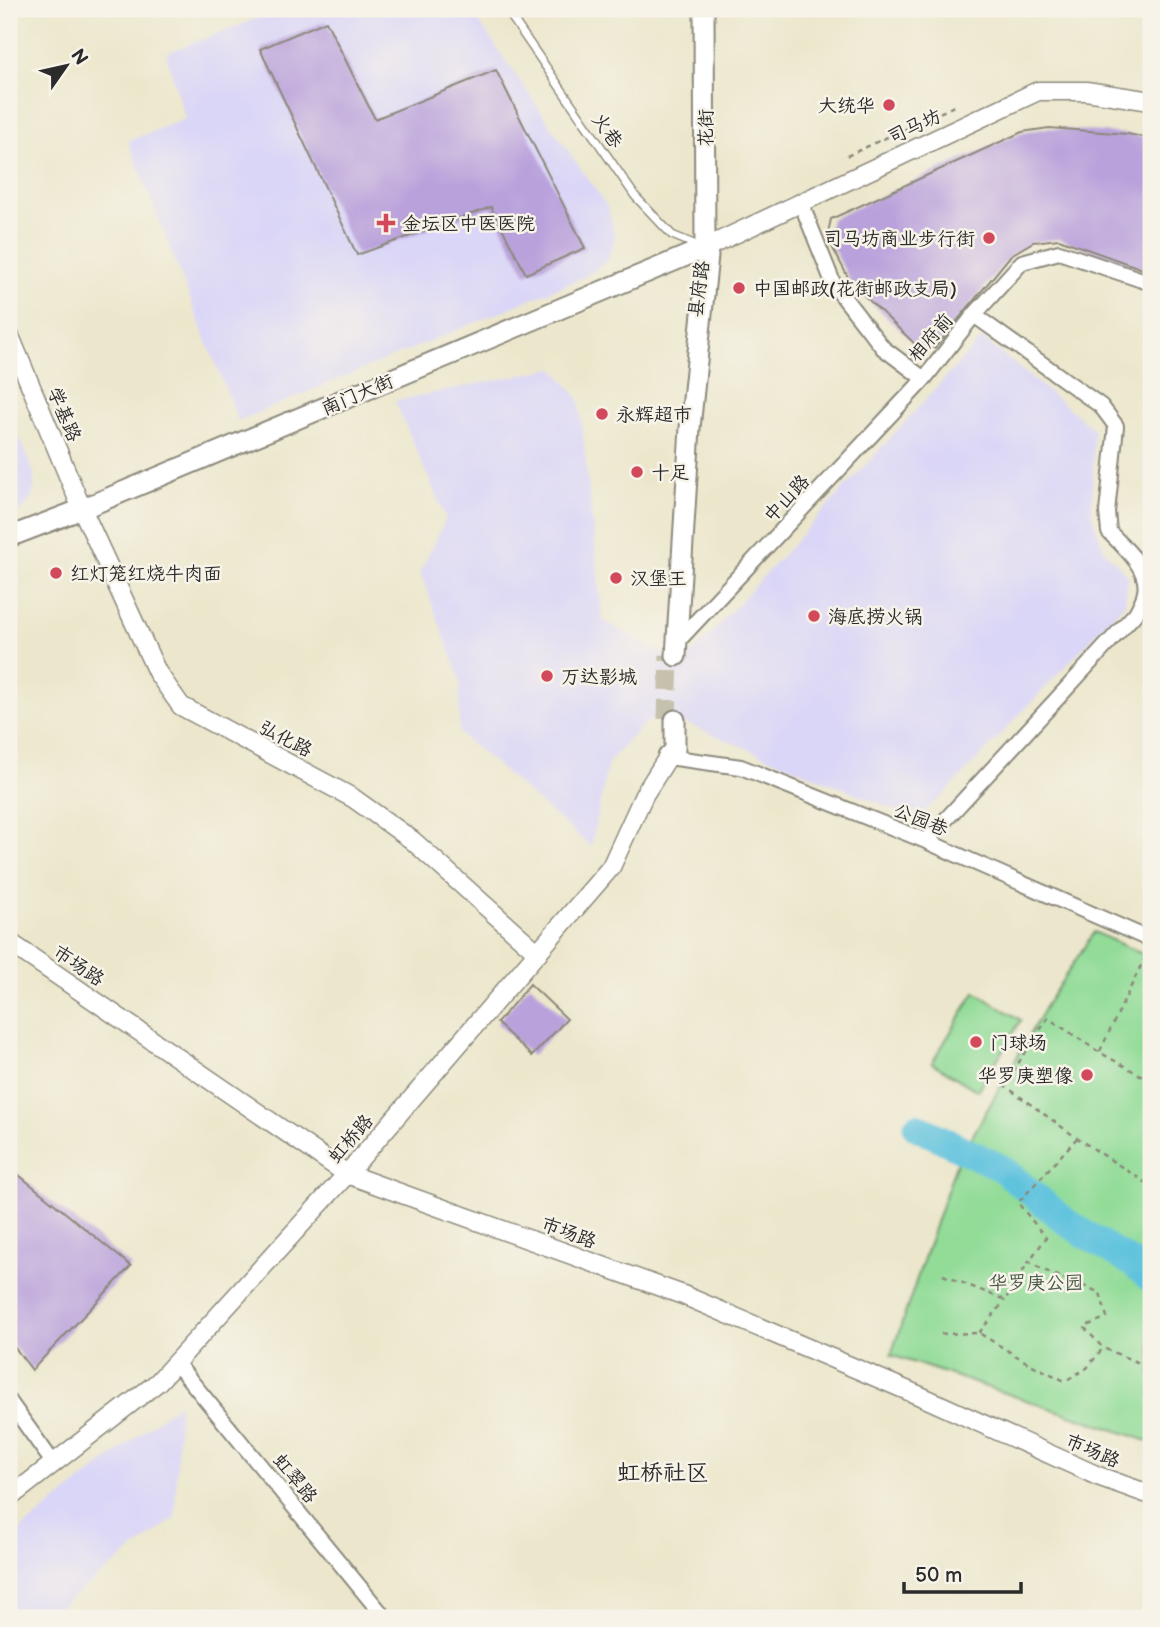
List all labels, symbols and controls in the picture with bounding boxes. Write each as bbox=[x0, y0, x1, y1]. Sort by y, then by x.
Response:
north arrow bbox=[32, 32, 102, 102]
text: N bbox=[65, 45, 92, 70]
place label: 大统华 bbox=[818, 95, 875, 118]
marker: 大统华 bbox=[881, 97, 897, 113]
street label: 司马坊 bbox=[884, 105, 945, 150]
street label: 火巷 bbox=[586, 109, 627, 153]
street label: 花街 bbox=[695, 109, 718, 147]
marker: 金坛区中医医院 bbox=[376, 213, 396, 233]
place label: 金坛区中医医院 bbox=[402, 213, 535, 236]
place label: 司马坊商业步行街 bbox=[823, 228, 975, 251]
marker: 司马坊商业步行街 bbox=[981, 230, 997, 246]
street label: 县府路 bbox=[684, 259, 715, 319]
place label: 中国邮政(花街邮政支局) bbox=[753, 278, 957, 301]
marker: 中国邮政(花街邮政支局) bbox=[731, 280, 747, 296]
street label: 相府前 bbox=[904, 309, 959, 367]
street label: 南门大街 bbox=[318, 370, 397, 421]
street label: 学基路 bbox=[42, 384, 85, 445]
place label: 永辉超市 bbox=[616, 404, 692, 427]
marker: 永辉超市 bbox=[594, 406, 610, 422]
place label: 十足 bbox=[651, 462, 689, 485]
marker: 十足 bbox=[629, 464, 645, 480]
street label: 中山路 bbox=[759, 470, 815, 528]
place label: 红灯笼红烧牛肉面 bbox=[70, 563, 222, 586]
marker: 红灯笼红烧牛肉面 bbox=[48, 565, 64, 581]
place label: 汉堡王 bbox=[630, 568, 687, 591]
marker: 汉堡王 bbox=[608, 570, 624, 586]
place label: 海底捞火锅 bbox=[828, 606, 923, 629]
marker: 海底捞火锅 bbox=[806, 608, 822, 624]
place label: 万达影城 bbox=[561, 666, 637, 689]
marker: 万达影城 bbox=[539, 668, 555, 684]
street label: 弘化路 bbox=[255, 716, 316, 763]
street label: 公园巷 bbox=[890, 799, 951, 842]
street label: 市场路 bbox=[48, 941, 108, 992]
place label: 门球场 bbox=[990, 1032, 1047, 1055]
marker: 门球场 bbox=[968, 1034, 984, 1050]
place label: 华罗庚塑像 bbox=[978, 1065, 1073, 1088]
marker: 华罗庚塑像 bbox=[1079, 1067, 1095, 1083]
street label: 虹桥路 bbox=[324, 1110, 379, 1168]
street label: 市场路 bbox=[538, 1213, 599, 1254]
park label: 华罗庚公园 bbox=[988, 1272, 1084, 1295]
street label: 市场路 bbox=[1062, 1430, 1123, 1473]
street label: 虹翠路 bbox=[268, 1450, 322, 1508]
district label: 虹桥社区 bbox=[617, 1459, 709, 1487]
scale bar bbox=[904, 1550, 1022, 1594]
text: 50 m bbox=[915, 1563, 962, 1588]

